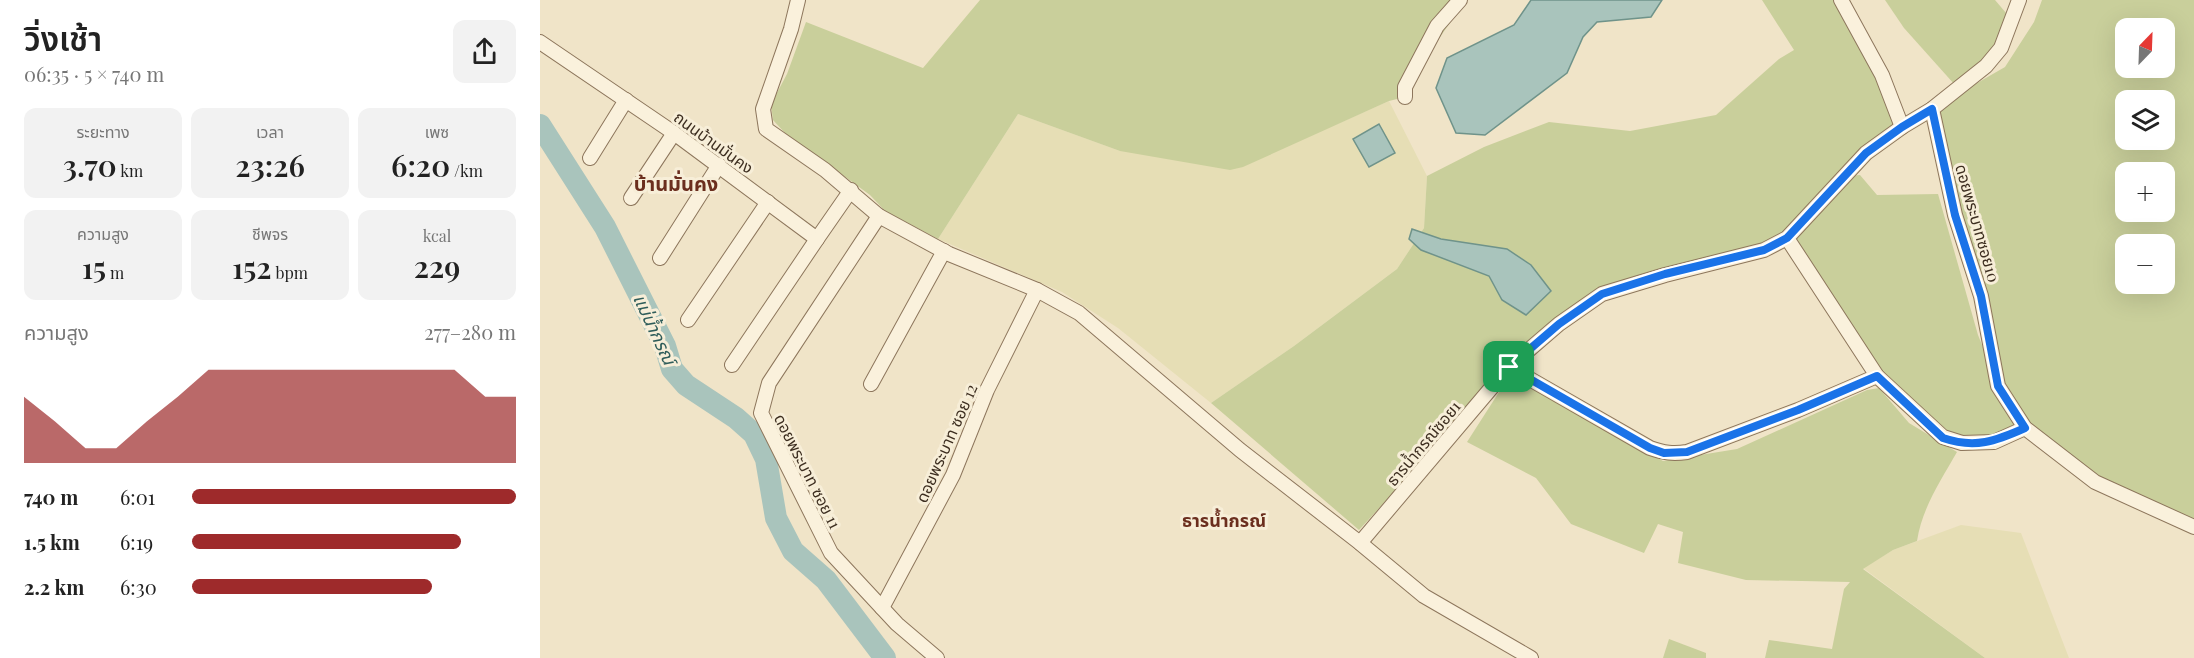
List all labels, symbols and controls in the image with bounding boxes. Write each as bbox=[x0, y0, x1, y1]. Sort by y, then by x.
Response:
text: วิ่งเช้า bbox=[24, 15, 102, 59]
north arrow bbox=[2115, 18, 2175, 78]
map controls bbox=[2115, 18, 2175, 294]
button: share bbox=[453, 20, 516, 83]
text: 06:35 · 5 × 740 m bbox=[24, 60, 164, 87]
button: layers bbox=[2115, 90, 2175, 150]
street label: ถนนบ้านมั่นคง bbox=[670, 106, 758, 178]
text: ระยะทาง bbox=[77, 121, 129, 142]
text: เวลา bbox=[256, 121, 284, 142]
text: เพซ bbox=[425, 121, 449, 142]
text: 3.70 bbox=[63, 145, 117, 185]
text: 23:26 bbox=[235, 145, 305, 185]
text: 6:20 bbox=[391, 145, 450, 185]
text: km bbox=[117, 160, 143, 181]
text: /km bbox=[450, 160, 483, 181]
street label: ดอยพระบาทซอย10 bbox=[1951, 162, 2005, 284]
button: + bbox=[2115, 162, 2175, 222]
district label: บ้านมั่นคง bbox=[634, 169, 718, 196]
text: ความสูง bbox=[77, 223, 129, 244]
text: ชีพจร bbox=[252, 223, 288, 244]
text: kcal bbox=[423, 225, 451, 246]
button: − bbox=[2115, 234, 2175, 294]
text: 229 bbox=[414, 246, 460, 286]
text: 15 bbox=[82, 247, 106, 287]
text: 152 bbox=[232, 247, 272, 287]
text: m bbox=[106, 262, 124, 283]
text: bpm bbox=[272, 262, 308, 283]
water label: แม่น้ำกรณ์ bbox=[628, 290, 683, 371]
text: ความสูง bbox=[24, 318, 89, 345]
text: 277–280 m bbox=[424, 318, 516, 345]
pin bbox=[1483, 341, 1534, 392]
icon: arrive bbox=[1492, 350, 1525, 383]
street label: ดอยพระบาท ซอย 12 bbox=[910, 380, 982, 506]
street label: ธารน้ำกรณ์ซอย1 bbox=[1381, 396, 1465, 490]
street label: ดอยพระบาท ซอย 11 bbox=[770, 410, 846, 532]
text: 740 m bbox=[24, 483, 78, 510]
text: 6:01 bbox=[120, 483, 155, 510]
district label: ธารน้ำกรณ์ bbox=[1182, 508, 1266, 532]
text: 1.5 km bbox=[24, 528, 80, 555]
text: 6:19 bbox=[120, 528, 153, 555]
text: 2.2 km bbox=[24, 573, 84, 600]
text: 6:30 bbox=[120, 573, 157, 600]

